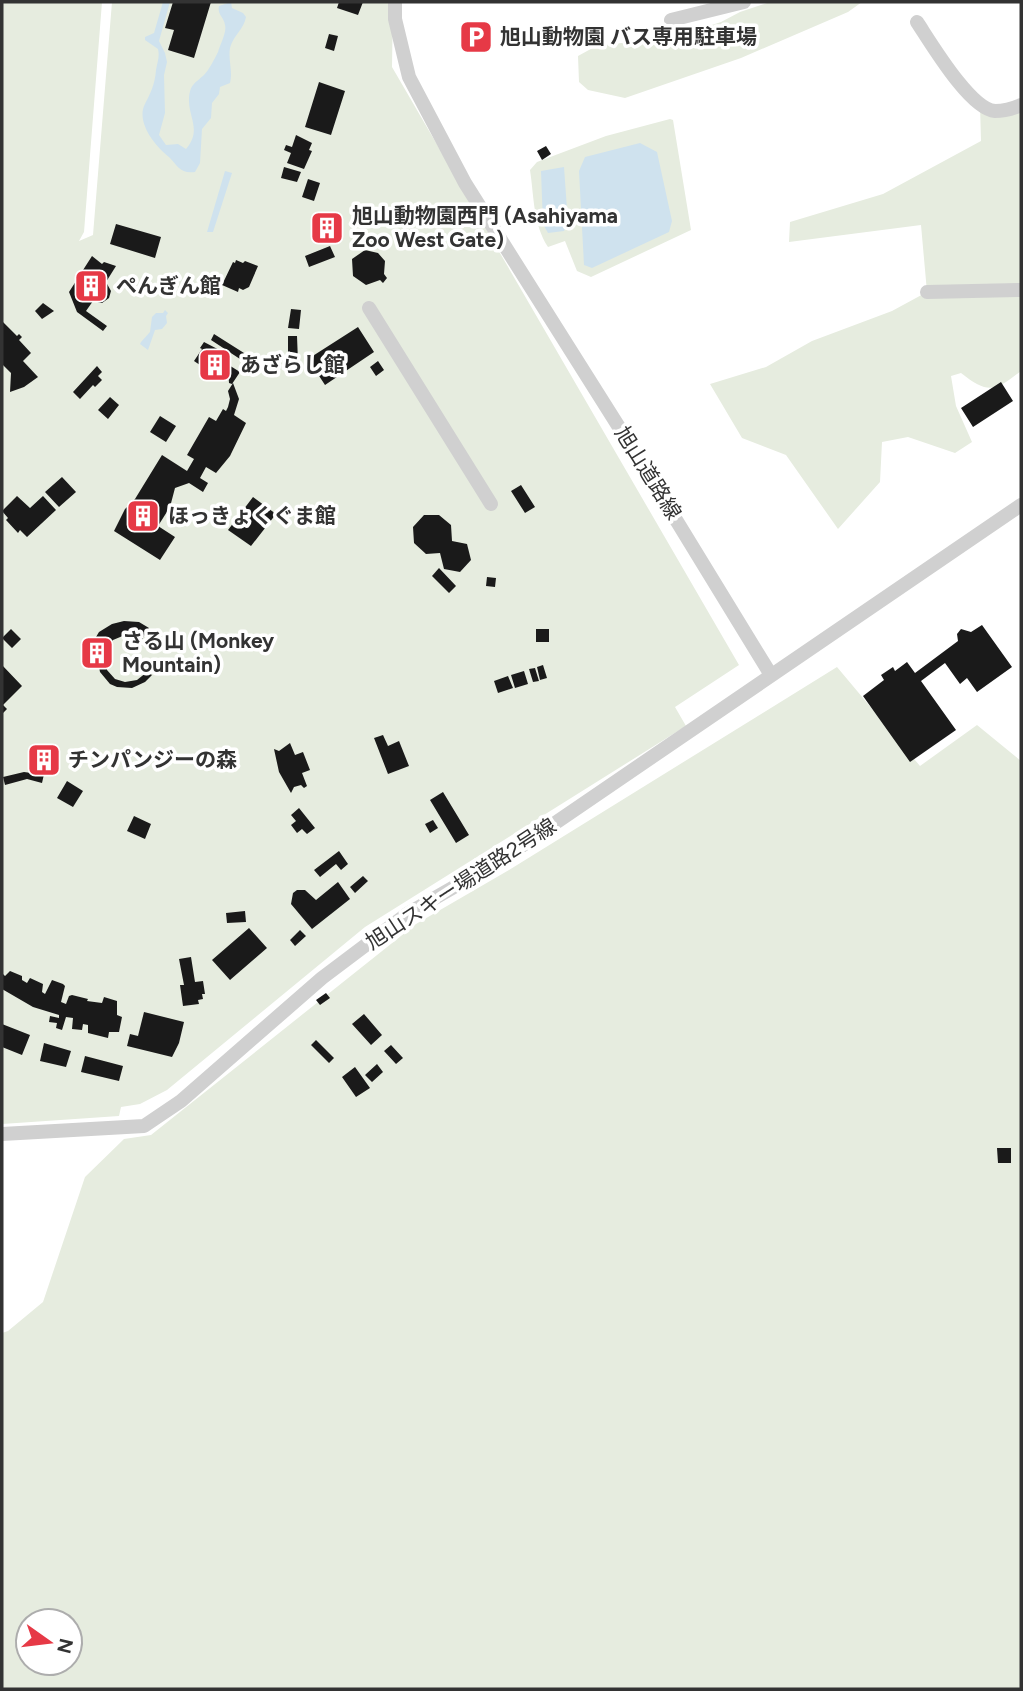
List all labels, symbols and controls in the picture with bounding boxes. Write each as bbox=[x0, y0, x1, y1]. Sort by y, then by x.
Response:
parking icon: 旭山動物園 バス専用駐車場 bbox=[457, 18, 495, 56]
place label: 旭山動物園 バス専用駐車場 bbox=[500, 24, 757, 49]
place label: 旭山動物園西門 (Asahiyama Zoo West Gate) bbox=[352, 203, 618, 252]
building icon: 旭山動物園西門 (Asahiyama Zoo West Gate) bbox=[308, 209, 346, 247]
building icon: ぺんぎん館 bbox=[72, 267, 110, 305]
place label: ぺんぎん館 bbox=[116, 273, 221, 298]
building icon: あざらし館 bbox=[196, 346, 234, 384]
place label: あざらし館 bbox=[240, 352, 345, 377]
street label: 旭山道路線 bbox=[610, 422, 687, 524]
building icon: ほっきょくぐま館 bbox=[124, 497, 162, 535]
place label: ほっきょくぐま館 bbox=[168, 503, 336, 528]
place label: さる山 (Monkey Mountain) bbox=[122, 628, 275, 677]
building icon: さる山 (Monkey Mountain) bbox=[78, 634, 116, 672]
building icon: チンパンジーの森 bbox=[25, 741, 63, 779]
place label: チンパンジーの森 bbox=[68, 747, 237, 772]
street label: 旭山スキー場道路2号線 bbox=[361, 813, 561, 954]
north arrow bbox=[14, 1607, 84, 1677]
text: N bbox=[52, 1636, 78, 1656]

